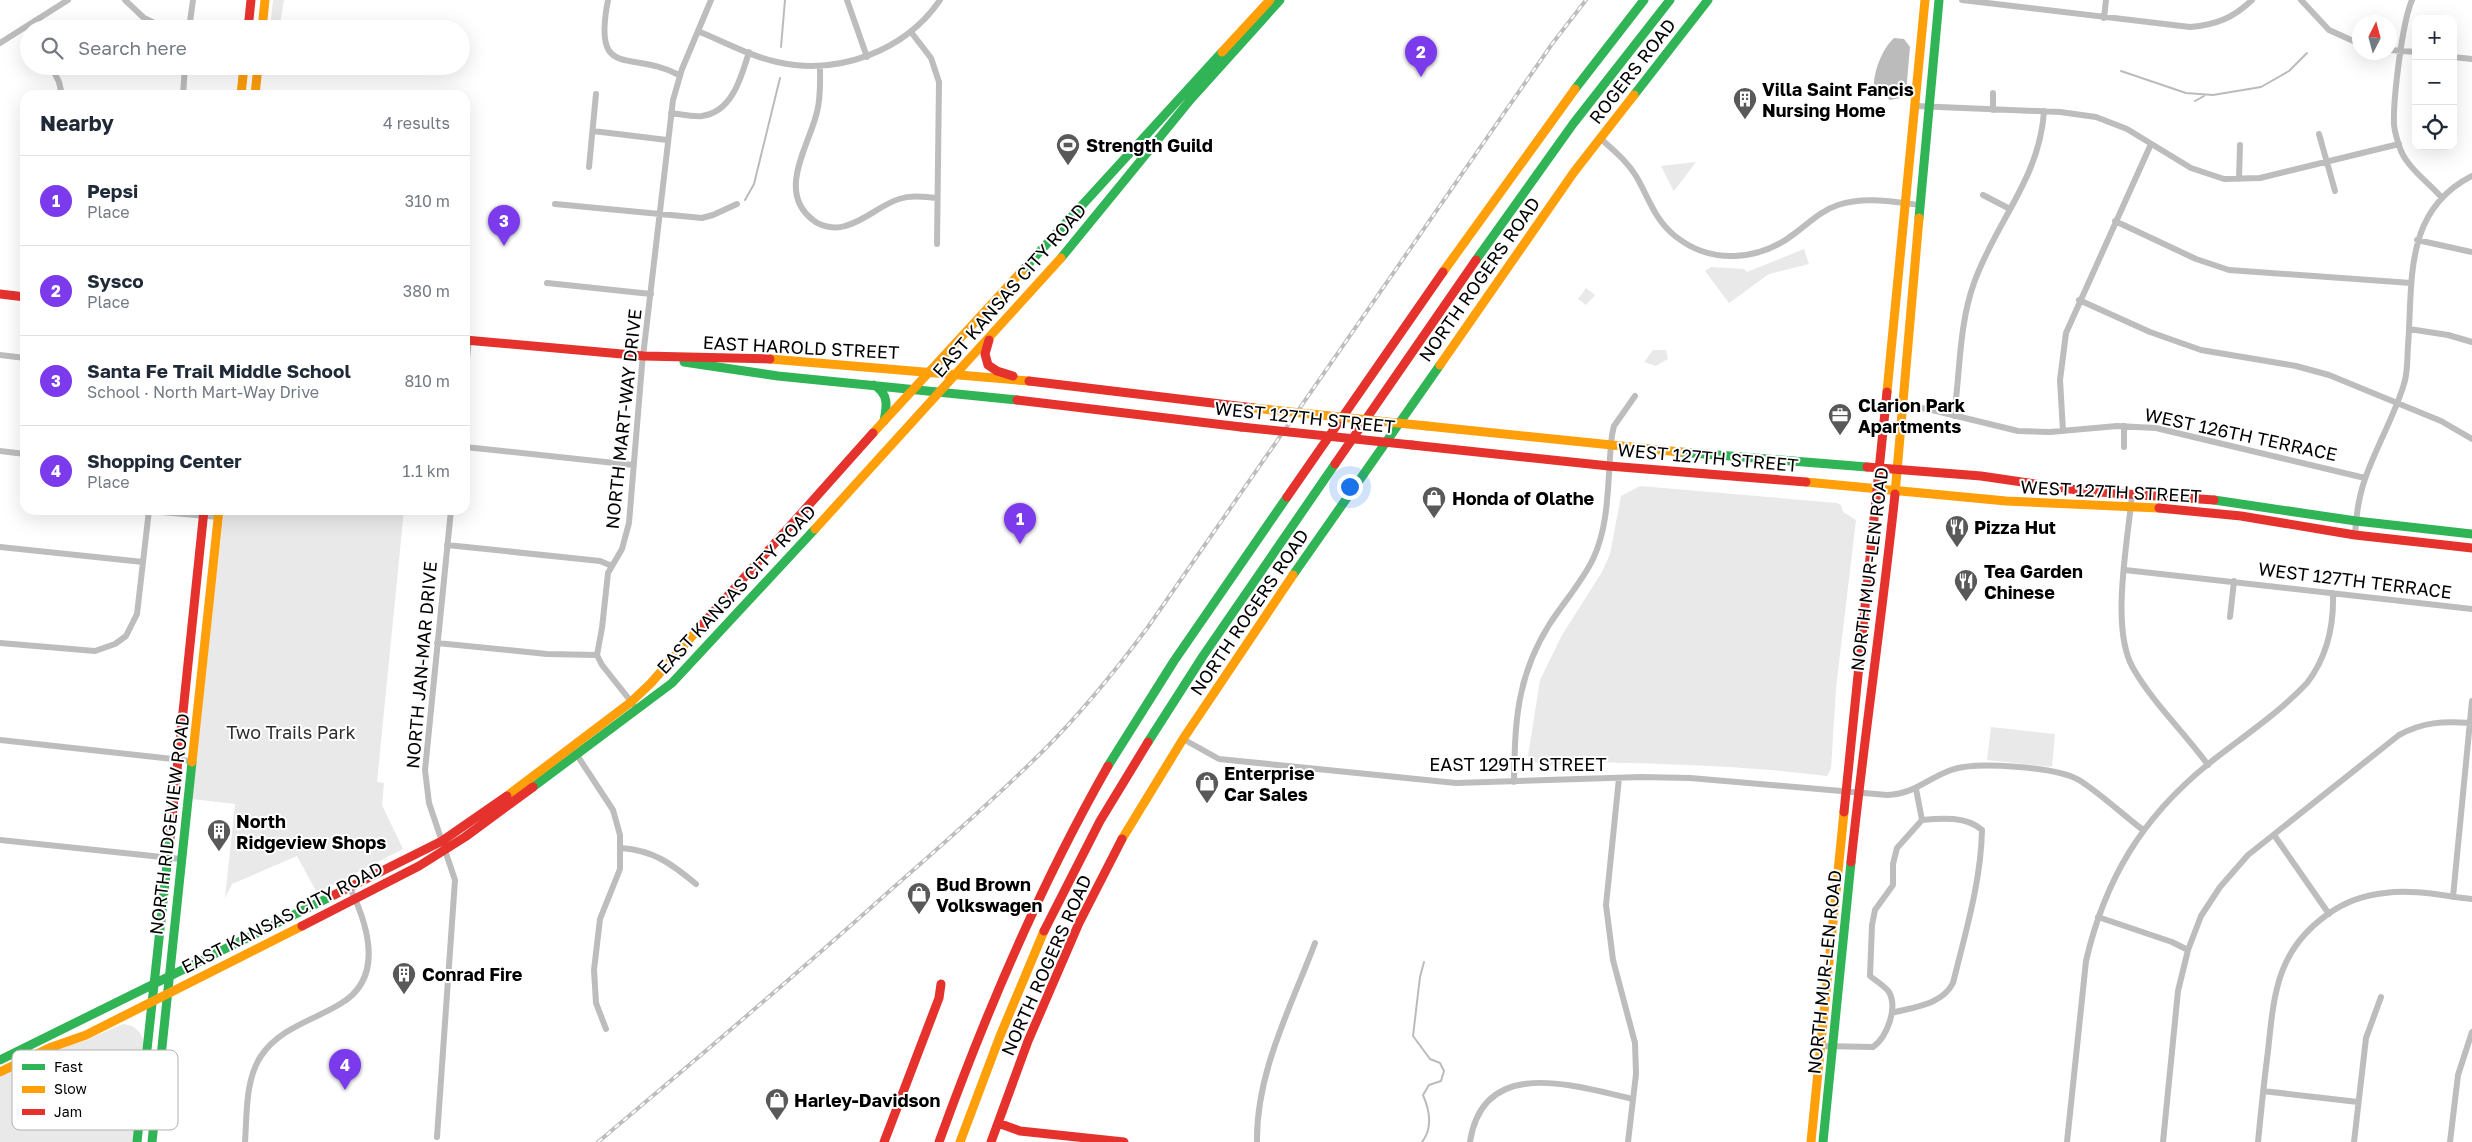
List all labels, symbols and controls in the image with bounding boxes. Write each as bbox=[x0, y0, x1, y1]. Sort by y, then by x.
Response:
street label: ROGERS ROAD bbox=[1584, 14, 1680, 128]
north arrow bbox=[2352, 15, 2397, 60]
map controls bbox=[2412, 15, 2457, 150]
button: + bbox=[2412, 15, 2457, 60]
search box bbox=[20, 20, 470, 75]
icon: search bbox=[38, 34, 66, 62]
text: Search here bbox=[78, 36, 187, 59]
pin: 2 bbox=[1405, 36, 1437, 77]
button: − bbox=[2412, 60, 2457, 105]
place label: Villa Saint Fancis Nursing Home bbox=[1762, 78, 1914, 121]
building icon: Villa Saint Fancis Nursing Home bbox=[1732, 86, 1758, 120]
button: locate bbox=[2412, 105, 2457, 150]
text: Nearby bbox=[40, 110, 114, 136]
text: 4 results bbox=[383, 113, 450, 133]
sports icon: Strength Guild bbox=[1055, 132, 1081, 166]
place label: Strength Guild bbox=[1086, 134, 1213, 156]
text: Pepsi bbox=[87, 179, 138, 202]
text: 1 bbox=[52, 191, 60, 211]
text: 310 m bbox=[405, 191, 450, 211]
street label: NORTH ROGERS ROAD bbox=[1414, 193, 1544, 365]
street label: EAST KANSAS CITY ROAD bbox=[928, 199, 1090, 381]
text: Place bbox=[87, 202, 130, 222]
pin: 3 bbox=[488, 205, 520, 246]
text: Sysco bbox=[87, 269, 144, 292]
text: 2 bbox=[51, 281, 61, 301]
text: 380 m bbox=[403, 281, 450, 301]
text: Place bbox=[87, 292, 130, 312]
street label: NORTH MART-WAY DRIVE bbox=[600, 308, 646, 530]
street label: EAST HAROLD STREET bbox=[702, 331, 900, 363]
text: Santa Fe Trail Middle School bbox=[87, 359, 351, 382]
text: 3 bbox=[51, 371, 61, 391]
text: 810 m bbox=[404, 371, 450, 391]
text: School · North Mart-Way Drive bbox=[87, 382, 319, 402]
place label: Clarion Park Apartments bbox=[1858, 394, 1966, 437]
street label: WEST 127TH STREET bbox=[1214, 397, 1396, 437]
office icon: Clarion Park Apartments bbox=[1827, 402, 1853, 436]
street label: WEST 126TH TERRACE bbox=[2143, 403, 2339, 465]
street label: WEST 127TH STREET bbox=[1617, 438, 1799, 476]
text: Shopping Center bbox=[87, 449, 242, 472]
text: 4 bbox=[51, 461, 61, 481]
text: 1.1 km bbox=[402, 461, 450, 481]
street label: NORTH MUR-LEN ROAD bbox=[1846, 466, 1892, 672]
text: Place bbox=[87, 472, 130, 492]
your location bbox=[1337, 474, 1363, 500]
street label: WEST 127TH STREET bbox=[2020, 475, 2202, 507]
shop icon: Honda of Olathe bbox=[1421, 485, 1447, 519]
place label: Honda of Olathe bbox=[1452, 487, 1595, 509]
street label: EAST KANSAS CITY ROAD bbox=[652, 500, 820, 678]
pin: 1 bbox=[1004, 503, 1036, 544]
restaurant icon: Pizza Hut bbox=[1944, 514, 1970, 548]
place label: Pizza Hut bbox=[1974, 516, 2056, 538]
street label: NORTH ROGERS ROAD bbox=[1185, 525, 1313, 699]
street label: WEST 127TH TERRACE bbox=[2257, 557, 2453, 603]
street label: NORTH JAN-MAR DRIVE bbox=[401, 560, 441, 770]
place label: Tea Garden Chinese bbox=[1984, 560, 2083, 603]
restaurant icon: Tea Garden Chinese bbox=[1953, 568, 1979, 602]
street label: NORTH RIDGEVIEW ROAD bbox=[144, 712, 194, 936]
park label: Two Trails Park bbox=[226, 721, 356, 743]
street label: EAST 129TH STREET bbox=[1429, 753, 1607, 775]
place label: Enterprise Car Sales bbox=[1224, 762, 1315, 805]
shop icon: Enterprise Car Sales bbox=[1194, 770, 1220, 804]
place label: North Ridgeview Shops bbox=[236, 810, 386, 853]
building icon: North Ridgeview Shops bbox=[206, 818, 232, 852]
street label: EAST KANSAS CITY ROAD bbox=[178, 857, 386, 977]
street label: NORTH MUR-LEN ROAD bbox=[1802, 869, 1846, 1075]
street label: NORTH ROGERS ROAD bbox=[996, 871, 1096, 1059]
place label: Bud Brown Volkswagen bbox=[936, 873, 1042, 916]
shop icon: Bud Brown Volkswagen bbox=[906, 881, 932, 915]
building icon: Conrad Fire bbox=[391, 961, 417, 995]
place label: Conrad Fire bbox=[422, 963, 523, 985]
pin: 4 bbox=[329, 1049, 361, 1090]
legend bbox=[12, 1050, 178, 1130]
text: Fast bbox=[54, 1058, 83, 1075]
text: Slow bbox=[54, 1080, 87, 1097]
shop icon: Harley-Davidson bbox=[764, 1087, 790, 1121]
place label: Harley-Davidson bbox=[794, 1089, 940, 1111]
text: Jam bbox=[54, 1103, 82, 1120]

